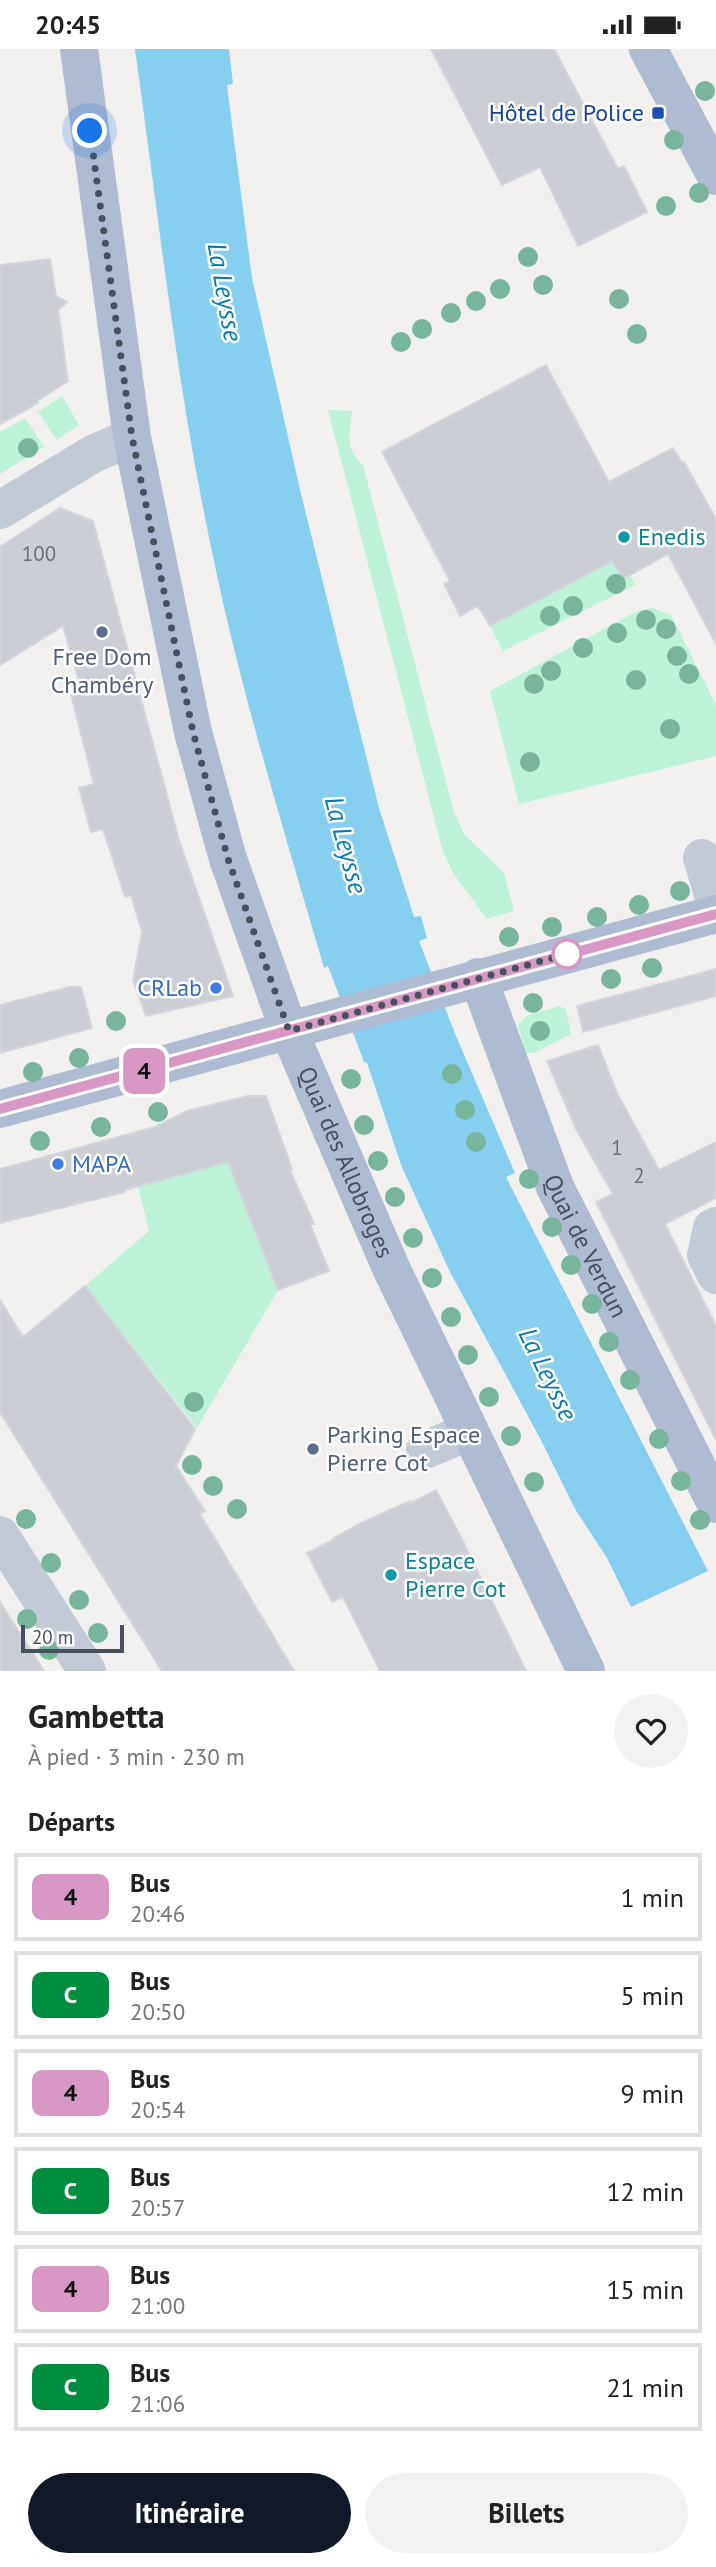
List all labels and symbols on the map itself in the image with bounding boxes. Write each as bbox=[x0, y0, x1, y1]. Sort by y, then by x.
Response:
place label: Hôtel de Police bbox=[489, 97, 644, 128]
marker: Hôtel de Police bbox=[650, 105, 666, 121]
your location bbox=[72, 113, 107, 148]
water label: La Leysse bbox=[201, 240, 250, 344]
place label: Enedis bbox=[638, 521, 706, 552]
marker: Enedis bbox=[616, 529, 632, 545]
house number: 100 bbox=[22, 540, 56, 567]
marker: Free Dom Chambéry bbox=[94, 624, 110, 640]
place label: Free Dom Chambéry bbox=[51, 641, 153, 700]
water label: La Leysse bbox=[318, 792, 375, 897]
unlabelled marker bbox=[552, 939, 582, 969]
place label: CRLab bbox=[137, 972, 202, 1003]
marker: CRLab bbox=[208, 980, 224, 996]
line badge: 4 bbox=[121, 1048, 167, 1094]
street label: Quai des Allobroges bbox=[291, 1062, 401, 1262]
house number: 1 bbox=[611, 1134, 623, 1161]
place label: MAPA bbox=[72, 1148, 131, 1179]
marker: MAPA bbox=[50, 1156, 66, 1172]
house number: 2 bbox=[633, 1162, 645, 1189]
street label: Quai de Verdun bbox=[537, 1170, 635, 1323]
water label: La Leysse bbox=[512, 1322, 585, 1426]
place label: Parking Espace Pierre Cot bbox=[327, 1419, 480, 1478]
marker: Parking Espace Pierre Cot bbox=[305, 1441, 321, 1457]
place label: Espace Pierre Cot bbox=[405, 1545, 506, 1604]
marker: Espace Pierre Cot bbox=[383, 1567, 399, 1583]
scale bar bbox=[21, 1622, 124, 1654]

